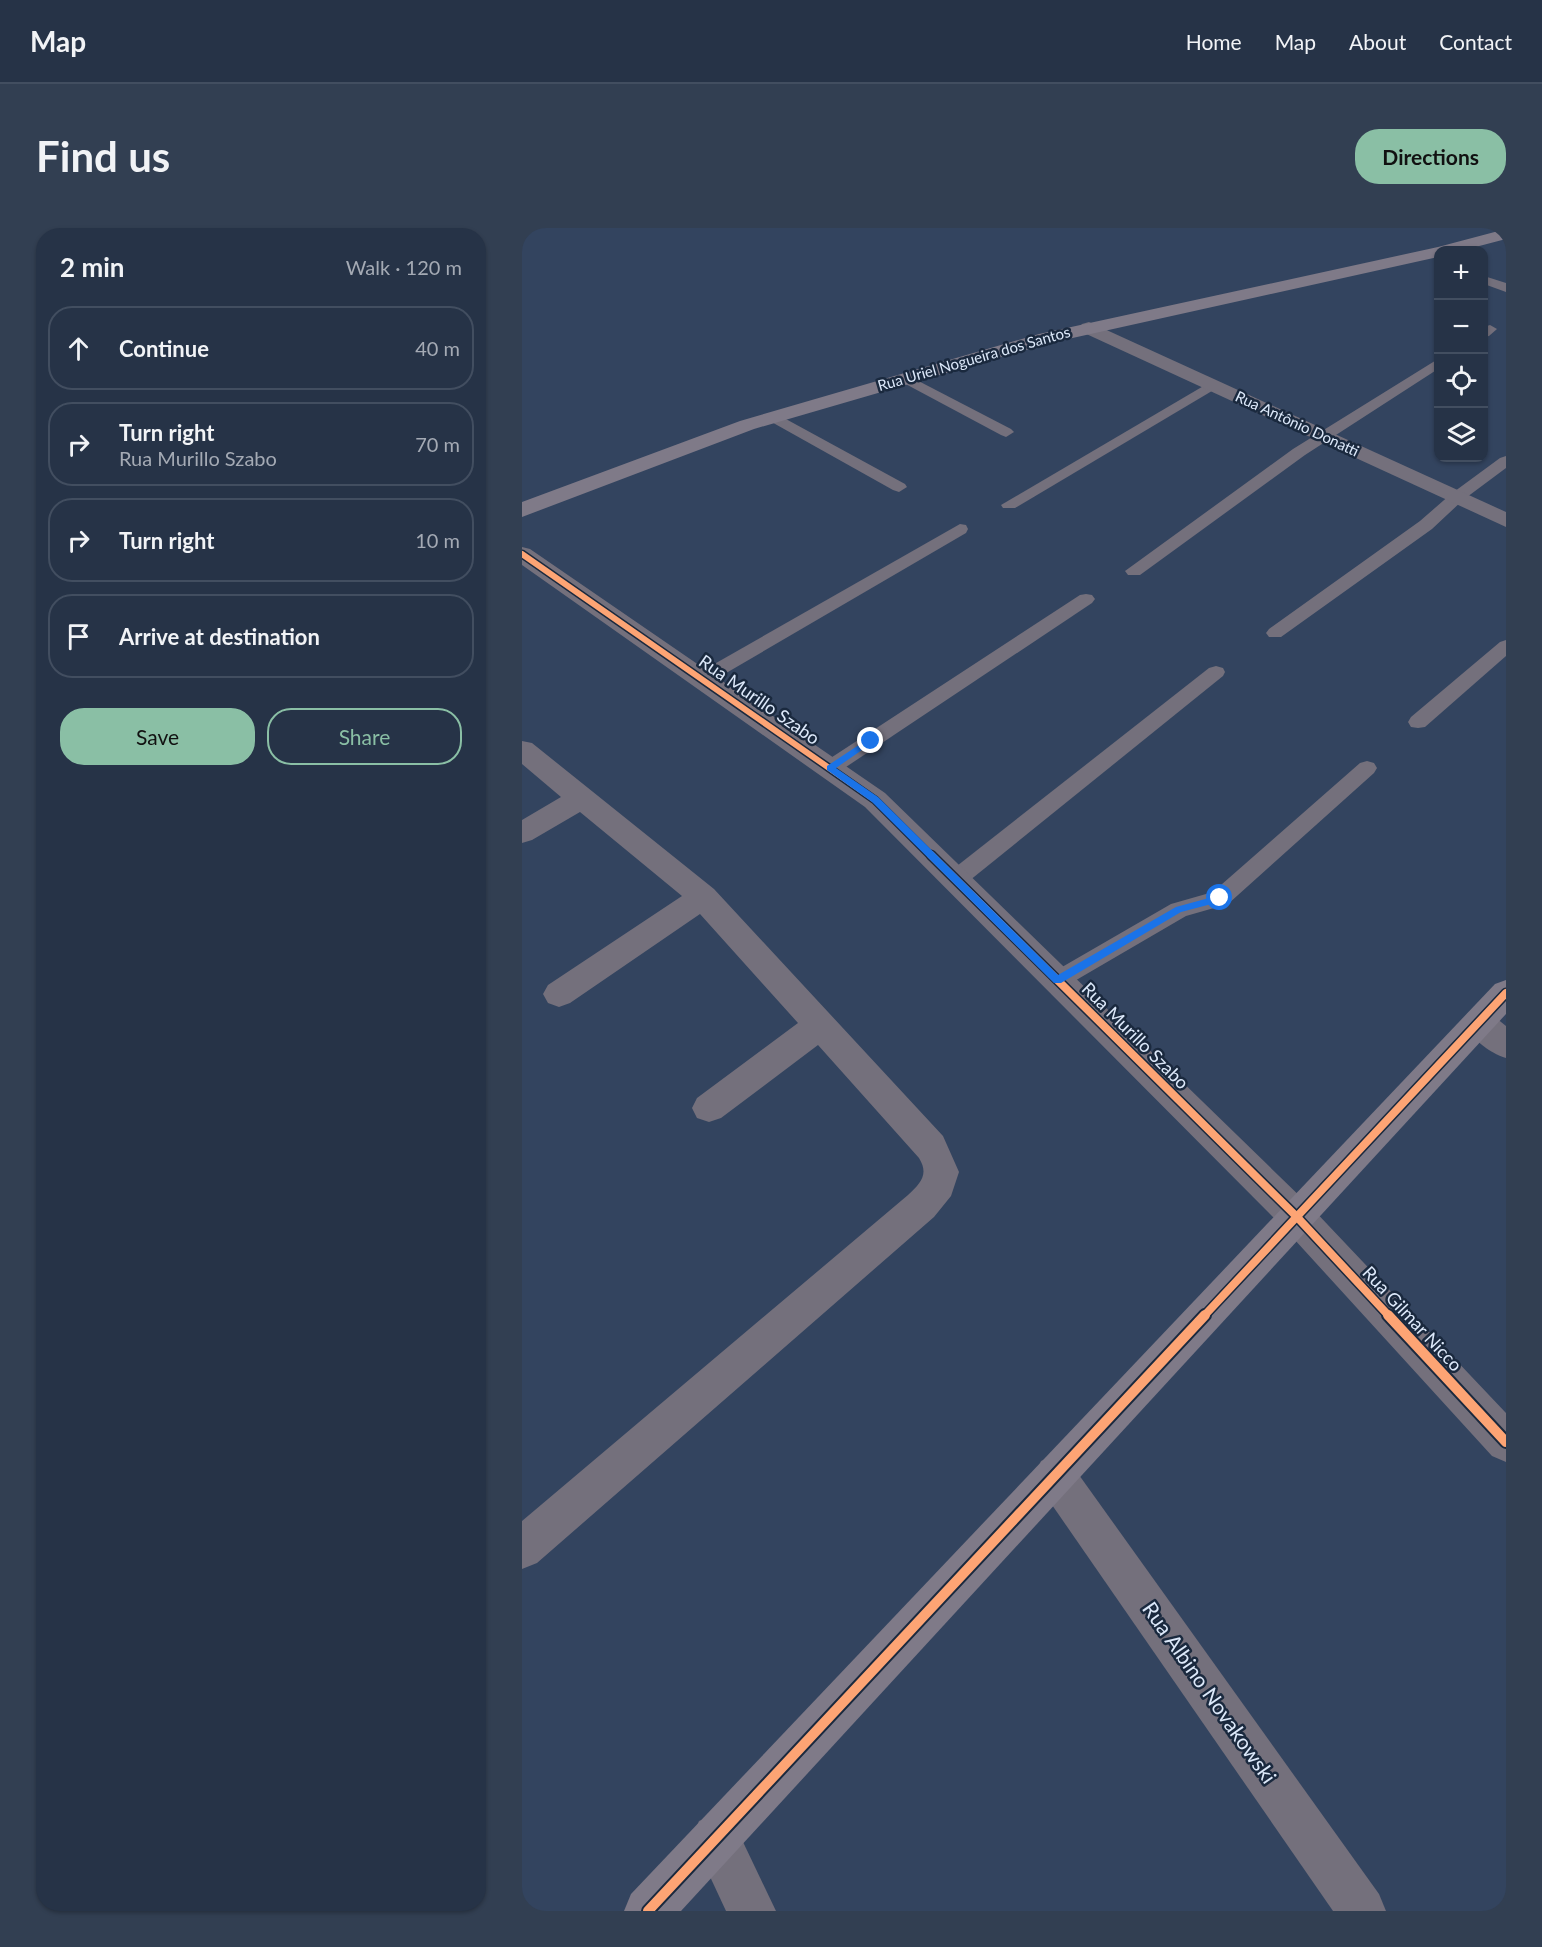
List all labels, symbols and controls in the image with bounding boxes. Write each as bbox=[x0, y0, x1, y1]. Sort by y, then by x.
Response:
text: Map bbox=[30, 24, 86, 58]
text: Home bbox=[1186, 29, 1242, 54]
text: Map bbox=[1275, 29, 1316, 54]
text: About bbox=[1349, 29, 1406, 54]
text: Contact bbox=[1439, 29, 1512, 54]
button: Directions bbox=[1355, 129, 1506, 184]
text: Find us bbox=[36, 131, 170, 181]
map controls bbox=[1434, 246, 1488, 462]
button: + bbox=[1434, 246, 1488, 300]
text: 2 min bbox=[60, 251, 124, 283]
text: Walk · 120 m bbox=[346, 255, 462, 279]
button: − bbox=[1434, 300, 1488, 354]
street label: Rua Uriel Nogueira dos Santos bbox=[875, 322, 1072, 394]
icon: ahead bbox=[62, 332, 95, 365]
text: Continue bbox=[119, 335, 209, 362]
text: 40 m bbox=[415, 336, 460, 360]
button: locate bbox=[1434, 354, 1488, 408]
street label: Rua Antônio Donatti bbox=[1233, 387, 1362, 460]
button: layers bbox=[1434, 408, 1488, 462]
text: Turn right bbox=[119, 419, 214, 446]
icon: right bbox=[62, 428, 95, 461]
text: 70 m bbox=[415, 432, 460, 456]
text: Rua Murillo Szabo bbox=[119, 446, 277, 470]
icon: right bbox=[62, 524, 95, 557]
text: Turn right bbox=[119, 527, 214, 554]
text: 10 m bbox=[415, 528, 460, 552]
icon: arrive bbox=[62, 620, 95, 653]
text: Arrive at destination bbox=[119, 623, 320, 650]
street label: Rua Murillo Szabo bbox=[695, 649, 824, 749]
button: Save bbox=[60, 708, 255, 765]
button: Share bbox=[267, 708, 462, 765]
route end bbox=[857, 727, 883, 753]
route start bbox=[1206, 884, 1232, 910]
street label: Rua Murillo Szabo bbox=[1078, 977, 1194, 1093]
street label: Rua Gilmar Nicco bbox=[1358, 1261, 1467, 1375]
street label: Rua Albino Novakowski bbox=[1138, 1597, 1282, 1788]

